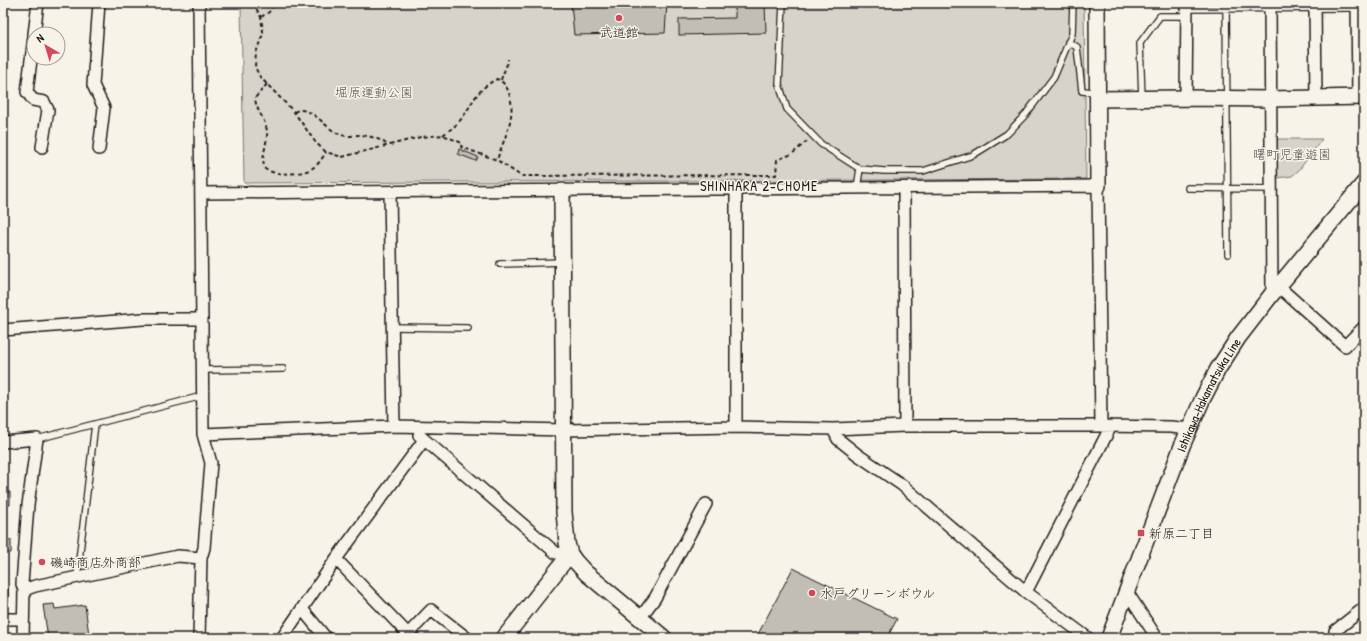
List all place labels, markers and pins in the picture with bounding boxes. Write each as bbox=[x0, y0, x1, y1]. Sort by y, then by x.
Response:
marker: 武道館 bbox=[614, 13, 624, 23]
place label: 武道館 bbox=[599, 23, 639, 41]
place label: 新原二丁目 bbox=[1149, 524, 1214, 542]
marker: 新原二丁目 bbox=[1136, 528, 1146, 538]
place label: 磯崎商店外商部 bbox=[50, 553, 141, 571]
marker: 磯崎商店外商部 bbox=[37, 557, 47, 567]
place label: 水戸グリーンボウル bbox=[820, 584, 935, 602]
marker: 水戸グリーンボウル bbox=[807, 588, 817, 598]

